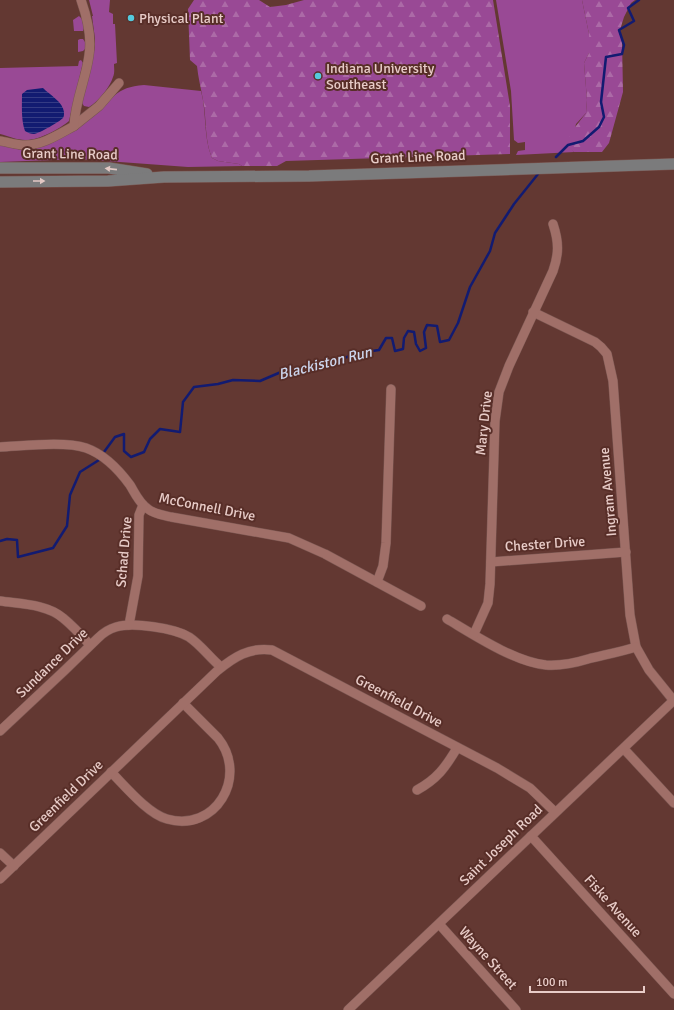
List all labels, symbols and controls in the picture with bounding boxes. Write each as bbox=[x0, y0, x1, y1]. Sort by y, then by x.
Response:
place label: Physical Plant bbox=[139, 10, 224, 27]
marker: Physical Plant bbox=[126, 13, 136, 23]
place label: Indiana University Southeast bbox=[326, 60, 435, 93]
marker: Indiana University Southeast bbox=[313, 71, 323, 81]
street label: Grant Line Road bbox=[22, 145, 118, 163]
street label: Grant Line Road bbox=[370, 147, 466, 167]
one-way arrow bbox=[105, 165, 117, 172]
one-way arrow bbox=[33, 178, 46, 184]
water label: Blackiston Run bbox=[276, 343, 374, 383]
street label: Mary Drive bbox=[472, 390, 496, 456]
street label: Ingram Avenue bbox=[596, 447, 620, 537]
street label: McConnell Drive bbox=[157, 489, 257, 525]
street label: Schad Drive bbox=[112, 516, 136, 588]
street label: Chester Drive bbox=[504, 533, 586, 555]
street label: Sundance Drive bbox=[13, 625, 91, 701]
street label: Greenfield Drive bbox=[352, 671, 446, 731]
street label: Greenfield Drive bbox=[25, 756, 107, 836]
street label: Saint Joseph Road bbox=[456, 801, 546, 889]
street label: Fiske Avenue bbox=[581, 871, 645, 941]
street label: Wayne Street bbox=[455, 923, 521, 993]
scale bar bbox=[530, 968, 644, 994]
text: 100 m bbox=[536, 975, 568, 990]

